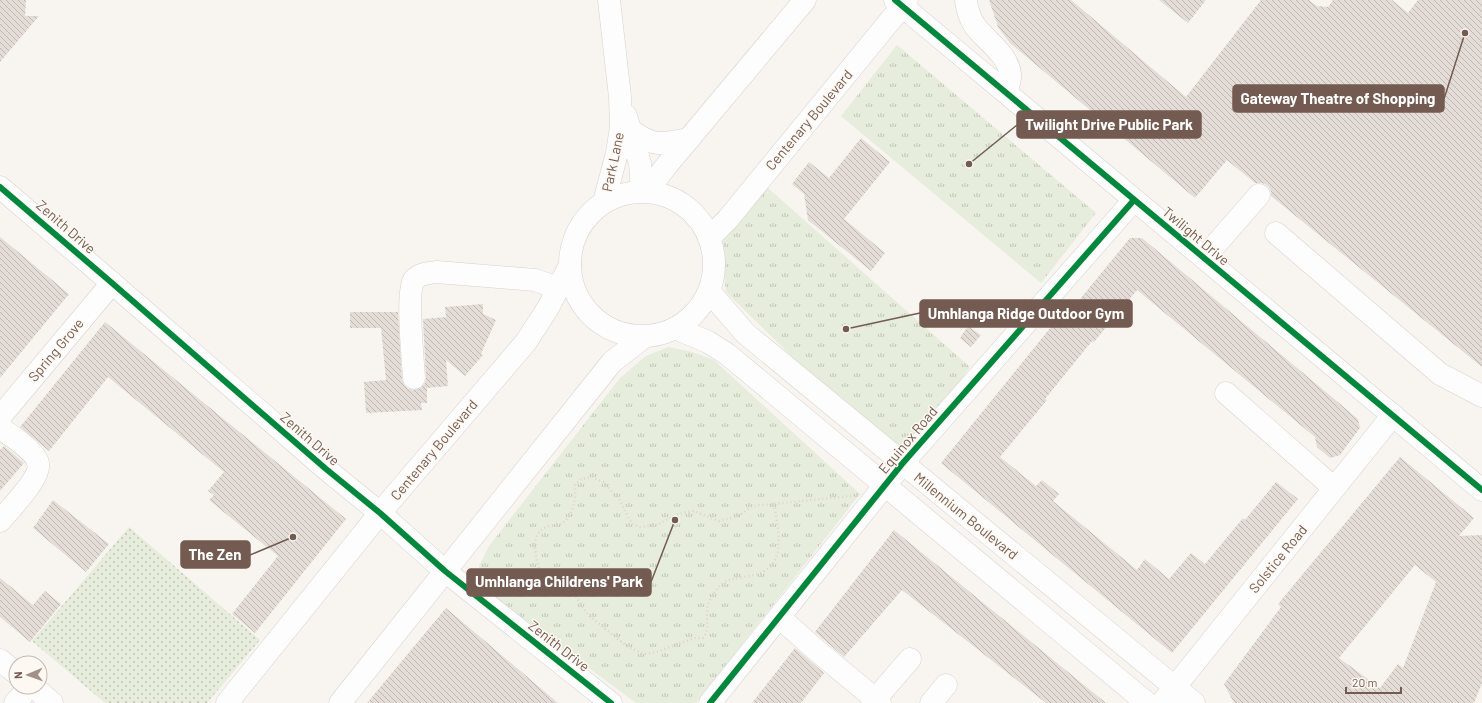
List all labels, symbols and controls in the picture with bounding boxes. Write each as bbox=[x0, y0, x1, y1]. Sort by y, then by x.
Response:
street label: Centenary Boulevard bbox=[762, 66, 856, 173]
callout: Gateway Theatre of Shopping bbox=[1233, 85, 1444, 112]
text: Gateway Theatre of Shopping bbox=[1241, 89, 1435, 107]
callout: Twilight Drive Public Park bbox=[1017, 111, 1201, 138]
text: Twilight Drive Public Park bbox=[1025, 115, 1193, 133]
street label: Park Lane bbox=[598, 131, 627, 193]
street label: Zenith Drive bbox=[33, 196, 99, 257]
street label: Twilight Drive bbox=[1159, 203, 1233, 269]
callout: Umhlanga Ridge Outdoor Gym bbox=[920, 300, 1132, 327]
text: Umhlanga Ridge Outdoor Gym bbox=[928, 304, 1124, 322]
street label: Spring Grove bbox=[24, 315, 87, 385]
street label: Centenary Boulevard bbox=[387, 396, 481, 503]
street label: Equinox Road bbox=[875, 403, 941, 477]
street label: Zenith Drive bbox=[277, 408, 343, 469]
street label: Millennium Boulevard bbox=[911, 468, 1022, 563]
street label: Solstice Road bbox=[1245, 521, 1310, 596]
callout: The Zen bbox=[181, 541, 250, 568]
text: The Zen bbox=[189, 545, 241, 563]
callout: Umhlanga Childrens' Park bbox=[467, 569, 651, 596]
text: Umhlanga Childrens' Park bbox=[475, 572, 643, 590]
street label: Zenith Drive bbox=[525, 616, 593, 675]
north arrow bbox=[8, 655, 48, 695]
scale bar bbox=[1346, 669, 1401, 695]
text: N bbox=[11, 671, 24, 679]
text: 20 m bbox=[1352, 675, 1378, 689]

